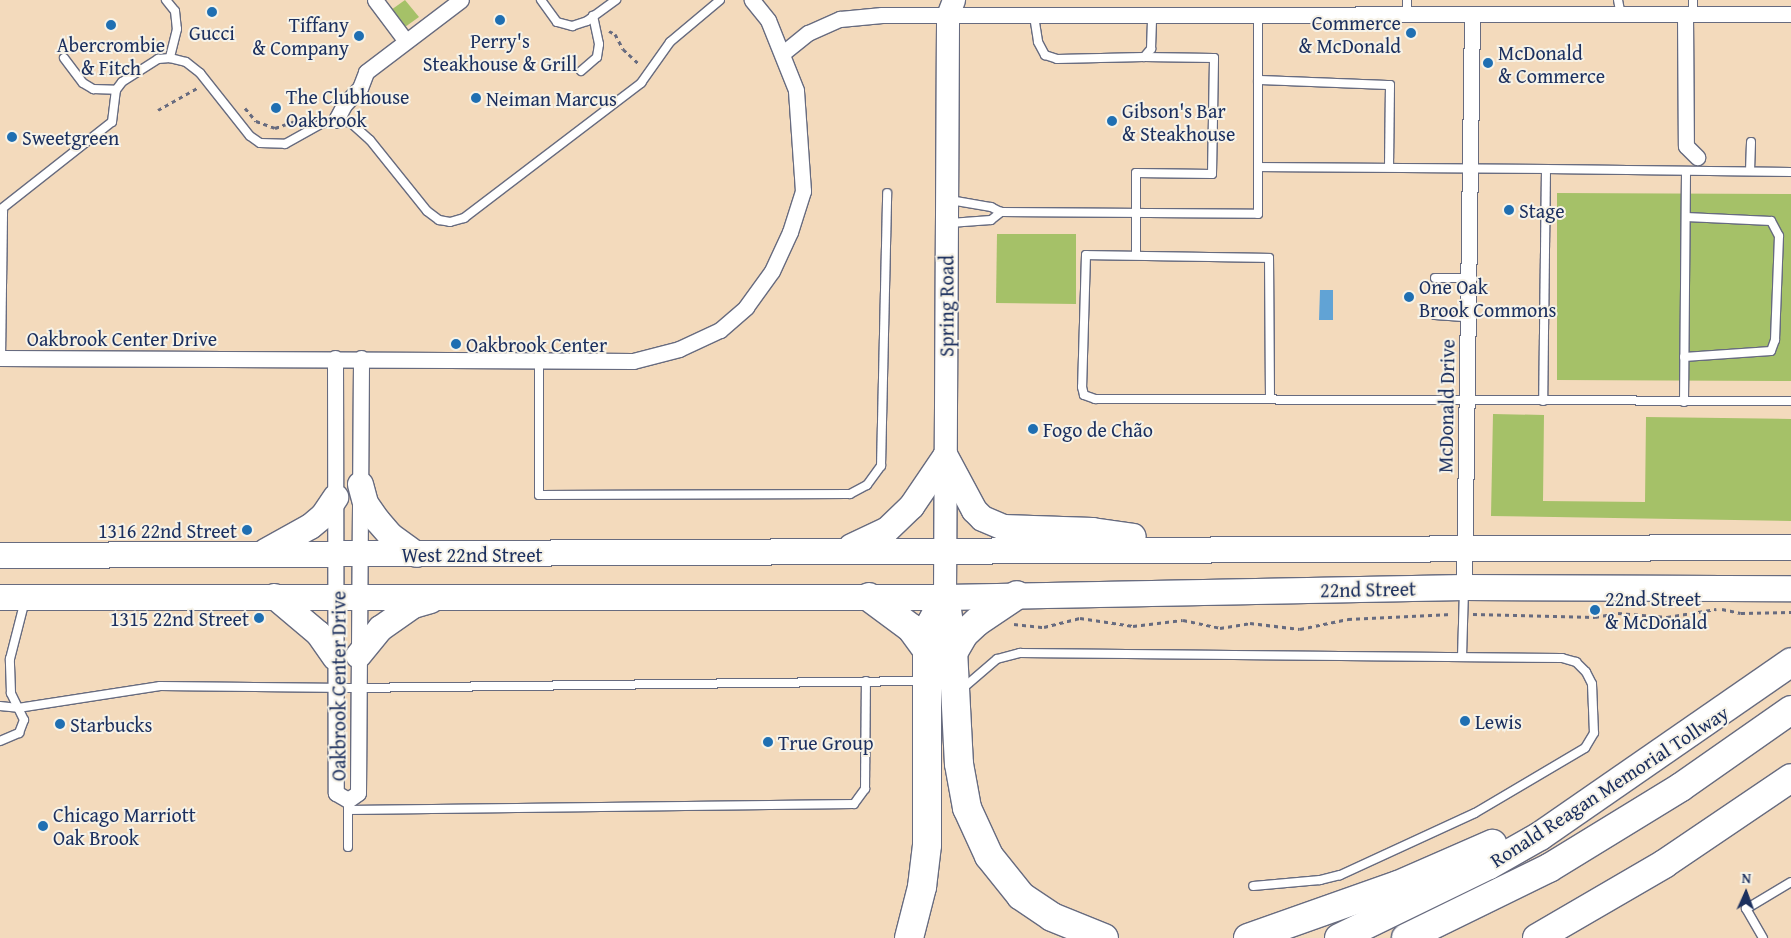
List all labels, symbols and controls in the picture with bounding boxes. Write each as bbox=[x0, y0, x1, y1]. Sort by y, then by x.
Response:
marker: Gucci bbox=[206, 6, 218, 18]
place label: Commerce & McDonald bbox=[1298, 10, 1401, 57]
place label: Tiffany & Company bbox=[252, 12, 349, 59]
marker: Perry's Steakhouse & Grill bbox=[494, 14, 506, 26]
marker: Abercrombie & Fitch bbox=[105, 19, 117, 31]
place label: Gucci bbox=[189, 20, 235, 44]
marker: Commerce & McDonald bbox=[1405, 27, 1417, 39]
place label: Perry's Steakhouse & Grill bbox=[423, 28, 577, 75]
marker: Tiffany & Company bbox=[353, 30, 365, 42]
place label: Abercrombie & Fitch bbox=[57, 33, 165, 80]
place label: McDonald & Commerce bbox=[1498, 40, 1605, 87]
marker: McDonald & Commerce bbox=[1482, 57, 1494, 69]
place label: The Clubhouse Oakbrook bbox=[286, 84, 409, 131]
place label: Neiman Marcus bbox=[486, 86, 617, 110]
marker: Neiman Marcus bbox=[470, 92, 482, 104]
place label: Gibson's Bar & Steakhouse bbox=[1122, 98, 1235, 145]
marker: The Clubhouse Oakbrook bbox=[270, 102, 282, 114]
marker: Gibson's Bar & Steakhouse bbox=[1106, 115, 1118, 127]
place label: Sweetgreen bbox=[22, 125, 119, 149]
marker: Sweetgreen bbox=[6, 131, 18, 143]
place label: Stage bbox=[1519, 198, 1565, 222]
marker: Stage bbox=[1503, 204, 1515, 216]
street label: Spring Road bbox=[934, 255, 958, 357]
place label: One Oak Brook Commons bbox=[1419, 274, 1556, 321]
marker: One Oak Brook Commons bbox=[1403, 291, 1415, 303]
street label: Oakbrook Center Drive bbox=[27, 326, 217, 350]
place label: Oakbrook Center bbox=[466, 332, 607, 356]
marker: Oakbrook Center bbox=[450, 338, 462, 350]
street label: McDonald Drive bbox=[1433, 339, 1459, 473]
place label: Fogo de Chão bbox=[1043, 417, 1153, 441]
marker: Fogo de Chão bbox=[1027, 423, 1039, 435]
place label: 1316 22nd Street bbox=[98, 518, 237, 542]
marker: 1316 22nd Street bbox=[241, 524, 253, 536]
street label: West 22nd Street bbox=[401, 542, 543, 566]
street label: 22nd Street bbox=[1320, 576, 1416, 602]
place label: 22nd Street & McDonald bbox=[1605, 586, 1708, 633]
street label: Oakbrook Center Drive bbox=[326, 591, 350, 781]
marker: 22nd Street & McDonald bbox=[1589, 604, 1601, 616]
place label: 1315 22nd Street bbox=[110, 606, 249, 630]
marker: 1315 22nd Street bbox=[253, 612, 265, 624]
street label: Ronald Reagan Memorial Tollway bbox=[1485, 700, 1733, 872]
place label: Lewis bbox=[1475, 709, 1522, 733]
place label: Starbucks bbox=[70, 712, 152, 736]
marker: Lewis bbox=[1459, 715, 1471, 727]
marker: Starbucks bbox=[54, 718, 66, 730]
place label: True Group bbox=[778, 730, 874, 754]
marker: True Group bbox=[762, 736, 774, 748]
place label: Chicago Marriott Oak Brook bbox=[53, 802, 196, 849]
marker: Chicago Marriott Oak Brook bbox=[37, 820, 49, 832]
north arrow bbox=[1721, 868, 1771, 918]
text: N bbox=[1741, 868, 1752, 888]

